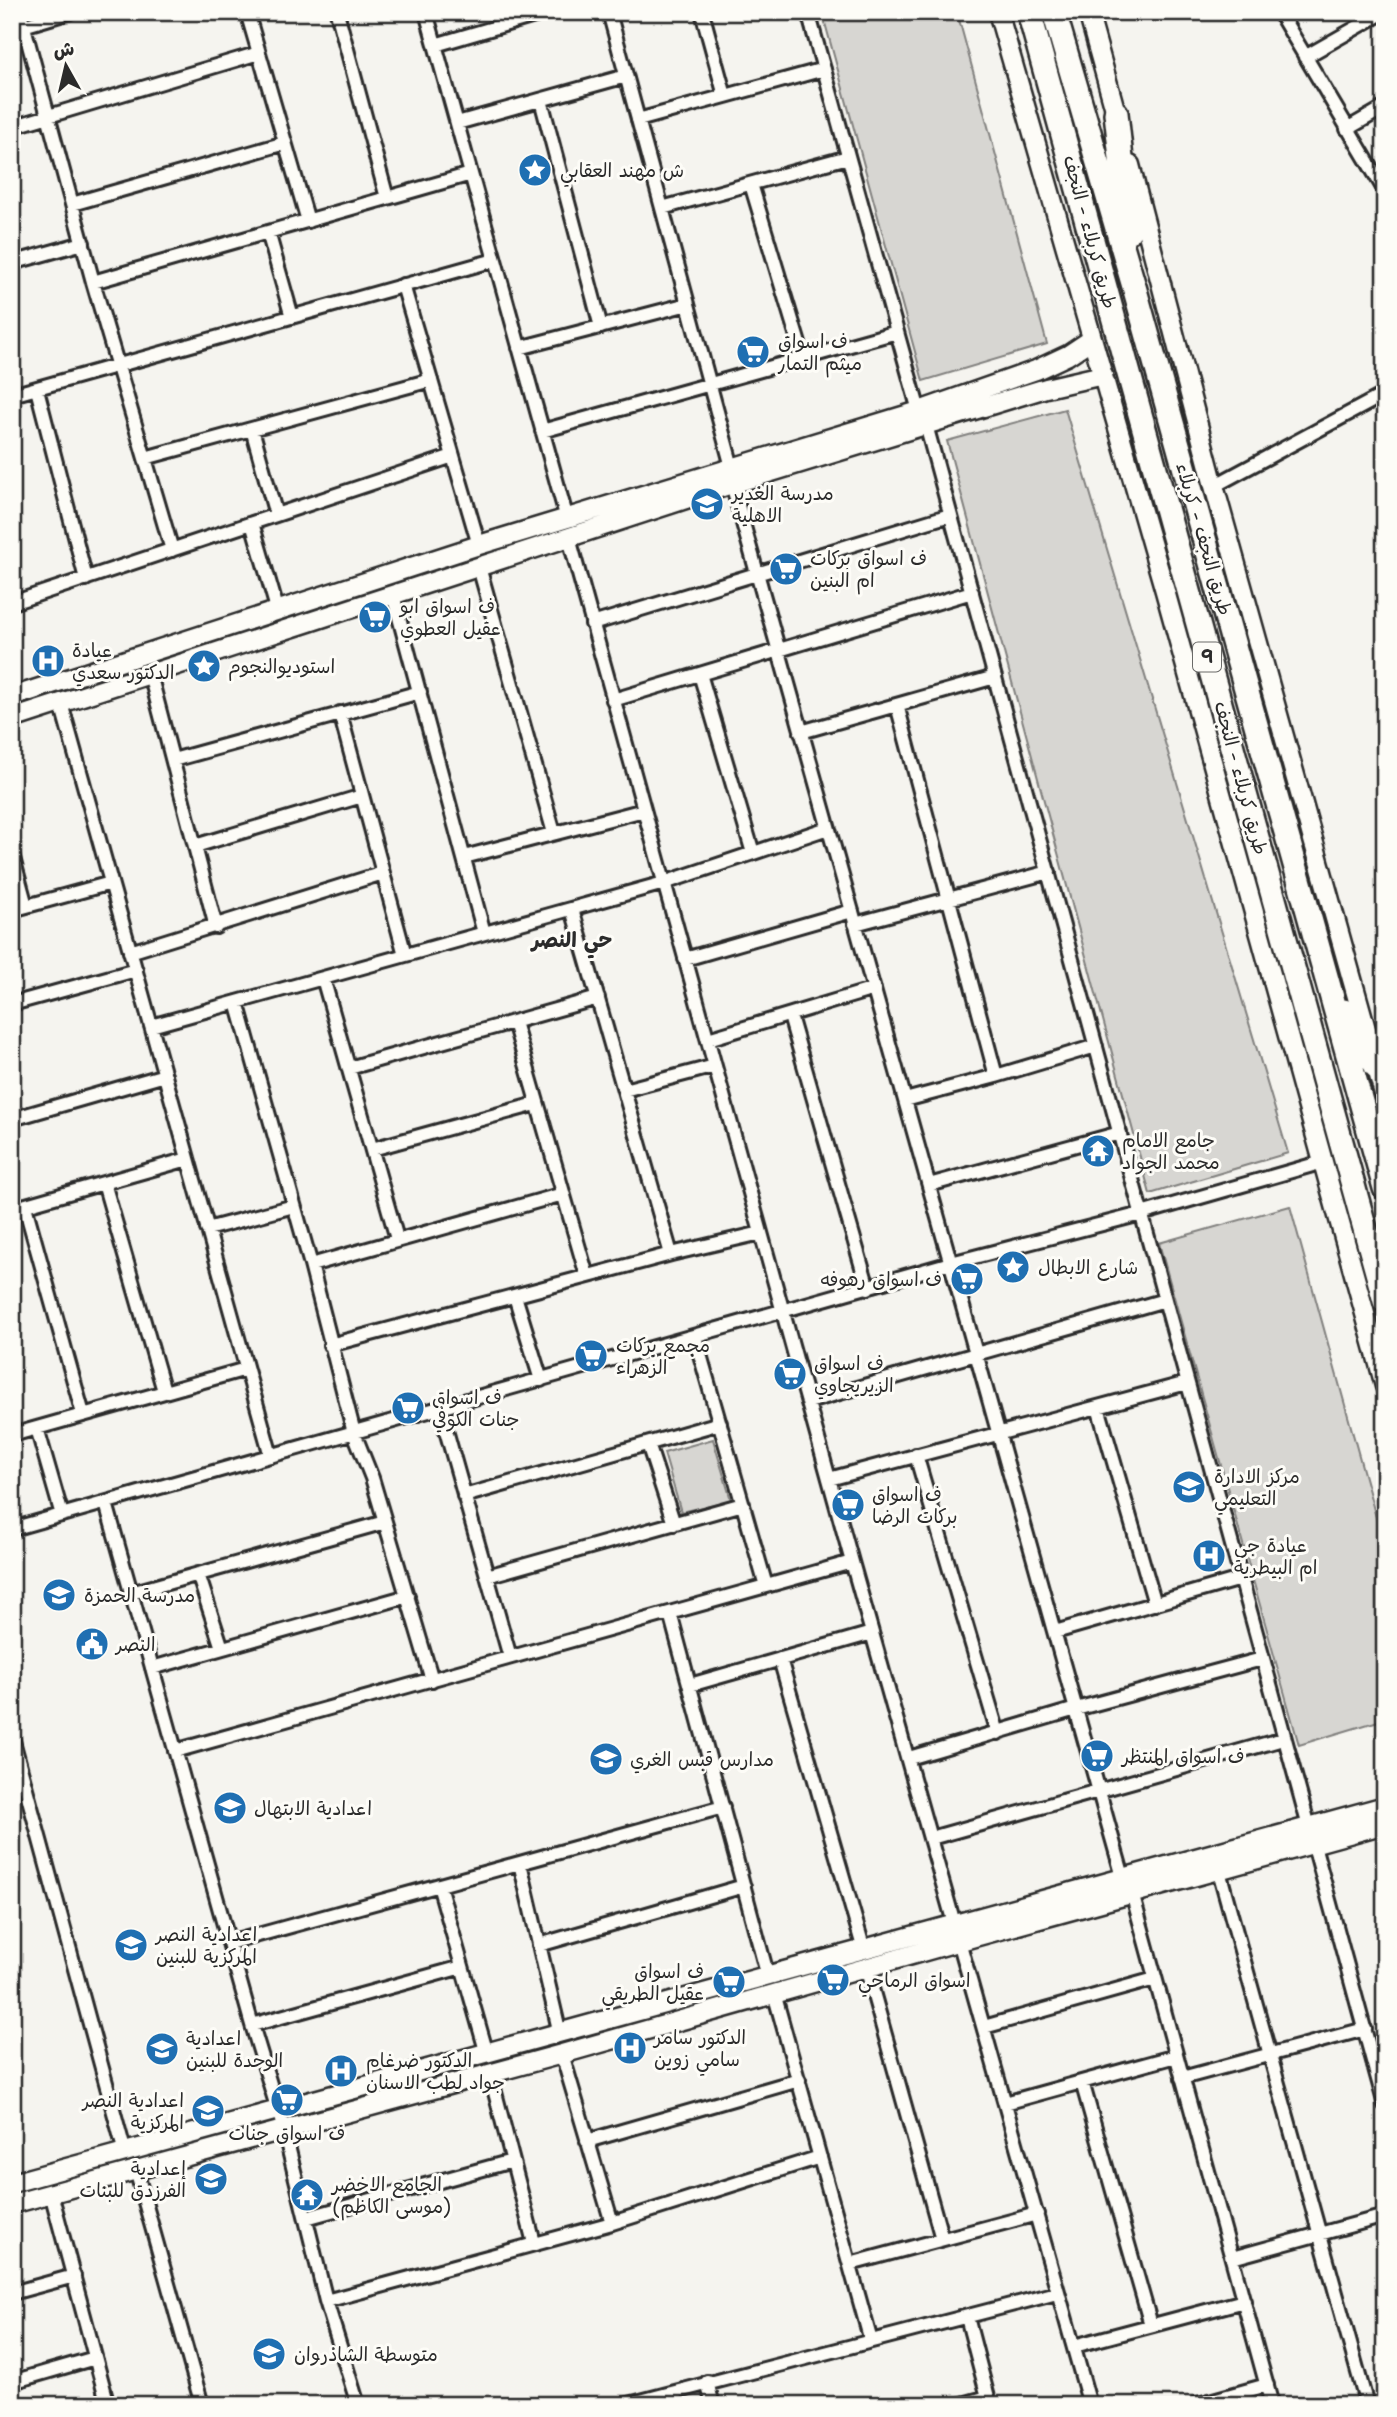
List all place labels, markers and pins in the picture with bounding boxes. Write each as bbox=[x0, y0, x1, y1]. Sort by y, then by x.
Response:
place icon: ش مهند العقابي bbox=[516, 151, 554, 189]
place label: ش مهند العقابي bbox=[560, 158, 684, 187]
place label: ف اسواق ميثم التمار bbox=[777, 329, 862, 378]
supermarket icon: ف اسواق ميثم التمار bbox=[734, 333, 772, 371]
place label: مدرسة الغدير الاهلية bbox=[730, 481, 834, 528]
school or university icon: مدرسة الغدير الاهلية bbox=[688, 485, 726, 523]
place label: ف اسواق بركات ام البنين bbox=[810, 546, 927, 595]
supermarket icon: ف اسواق بركات ام البنين bbox=[767, 550, 805, 588]
place label: ف اسواق ابو عقيل العطوي bbox=[398, 594, 501, 643]
supermarket icon: ف اسواق ابو عقيل العطوي bbox=[356, 598, 394, 636]
place label: عيادة الدكتور سعدي bbox=[72, 638, 174, 687]
hospital icon: عيادة الدكتور سعدي bbox=[29, 642, 67, 680]
place icon: استوديوالنجوم bbox=[185, 647, 223, 685]
place label: استوديوالنجوم bbox=[228, 654, 335, 681]
place label: جامع الامام محمد الجواد bbox=[1122, 1128, 1220, 1175]
temple icon: جامع الامام محمد الجواد bbox=[1079, 1132, 1117, 1170]
place icon: شارع الابطال bbox=[994, 1248, 1032, 1286]
place label: شارع الابطال bbox=[1038, 1255, 1138, 1281]
supermarket icon: ف اسواق رهوفه bbox=[948, 1260, 986, 1298]
place label: ف اسواق رهوفه bbox=[820, 1267, 942, 1292]
place label: مجمع بركات الزهراء bbox=[616, 1333, 710, 1380]
supermarket icon: مجمع بركات الزهراء bbox=[572, 1337, 610, 1375]
place label: ف اسواق الزيريجاوي bbox=[814, 1351, 894, 1400]
supermarket icon: ف اسواق الزيريجاوي bbox=[771, 1355, 809, 1393]
place label: ف اسواق جنات الكوفي bbox=[432, 1385, 520, 1433]
supermarket icon: ف اسواق جنات الكوفي bbox=[389, 1389, 427, 1427]
place label: مركز الادارة التعليمي bbox=[1214, 1464, 1300, 1515]
school or university icon: مركز الادارة التعليمي bbox=[1170, 1468, 1208, 1506]
place label: ف اسواق بركات الرضا bbox=[872, 1482, 958, 1529]
supermarket icon: ف اسواق بركات الرضا bbox=[829, 1486, 867, 1524]
place label: عيادة جي ام البيطرية bbox=[1234, 1533, 1318, 1582]
hospital icon: عيادة جي ام البيطرية bbox=[1190, 1537, 1228, 1575]
school or university icon: مدرسة الحمزة bbox=[40, 1576, 78, 1614]
place label: مدرسة الحمزة bbox=[84, 1583, 195, 1608]
public building icon: النصر bbox=[73, 1625, 111, 1663]
place label: النصر bbox=[114, 1632, 156, 1657]
supermarket icon: ف اسواق المنتظر bbox=[1078, 1737, 1116, 1775]
school or university icon: مدارس قبس الغري bbox=[587, 1740, 625, 1778]
place label: ف اسواق المنتظر bbox=[1120, 1744, 1245, 1769]
place label: مدارس قبس الغري bbox=[630, 1747, 774, 1774]
school or university icon: اعدادية الابتهال bbox=[211, 1789, 249, 1827]
place label: اعدادية الابتهال bbox=[254, 1796, 372, 1821]
place label: اعدادية النصر المركزية للبنين bbox=[154, 1922, 257, 1969]
school or university icon: اعدادية النصر المركزية للبنين bbox=[112, 1926, 150, 1964]
place label: ف اسواق عقيل الطريقي bbox=[601, 1959, 704, 2010]
supermarket icon: اسواق الرماحي bbox=[814, 1961, 852, 1999]
supermarket icon: ف اسواق عقيل الطريقي bbox=[710, 1963, 748, 2001]
place label: اسواق الرماحي bbox=[858, 1968, 971, 1997]
place label: الدكتور سامر سامي زوين bbox=[652, 2025, 746, 2076]
place label: اعدادية الوحدة للبنين bbox=[186, 2026, 283, 2073]
hospital icon: الدكتور سامر سامي زوين bbox=[611, 2029, 649, 2067]
school or university icon: اعدادية الوحدة للبنين bbox=[143, 2030, 181, 2068]
place label: الدكتور ضرغام جواد لطب الاسنان bbox=[366, 2048, 505, 2095]
hospital icon: الدكتور ضرغام جواد لطب الاسنان bbox=[322, 2052, 360, 2090]
supermarket icon: ف اسواق جنات bbox=[268, 2081, 306, 2119]
place label: اعدادية النصر المركزية bbox=[81, 2088, 184, 2135]
school or university icon: اعدادية النصر المركزية bbox=[189, 2092, 227, 2130]
place label: ف اسواق جنات bbox=[229, 2121, 345, 2146]
place label: إعدادية الفرزدق للبنات bbox=[80, 2156, 186, 2203]
school or university icon: إعدادية الفرزدق للبنات bbox=[192, 2160, 230, 2198]
place label: الجامع الاخضر (موسى الكاظم) bbox=[330, 2172, 451, 2221]
temple icon: الجامع الاخضر (موسى الكاظم) bbox=[288, 2176, 326, 2214]
school or university icon: متوسطة الشاذروان bbox=[250, 2335, 288, 2373]
place label: متوسطة الشاذروان bbox=[294, 2342, 438, 2367]

